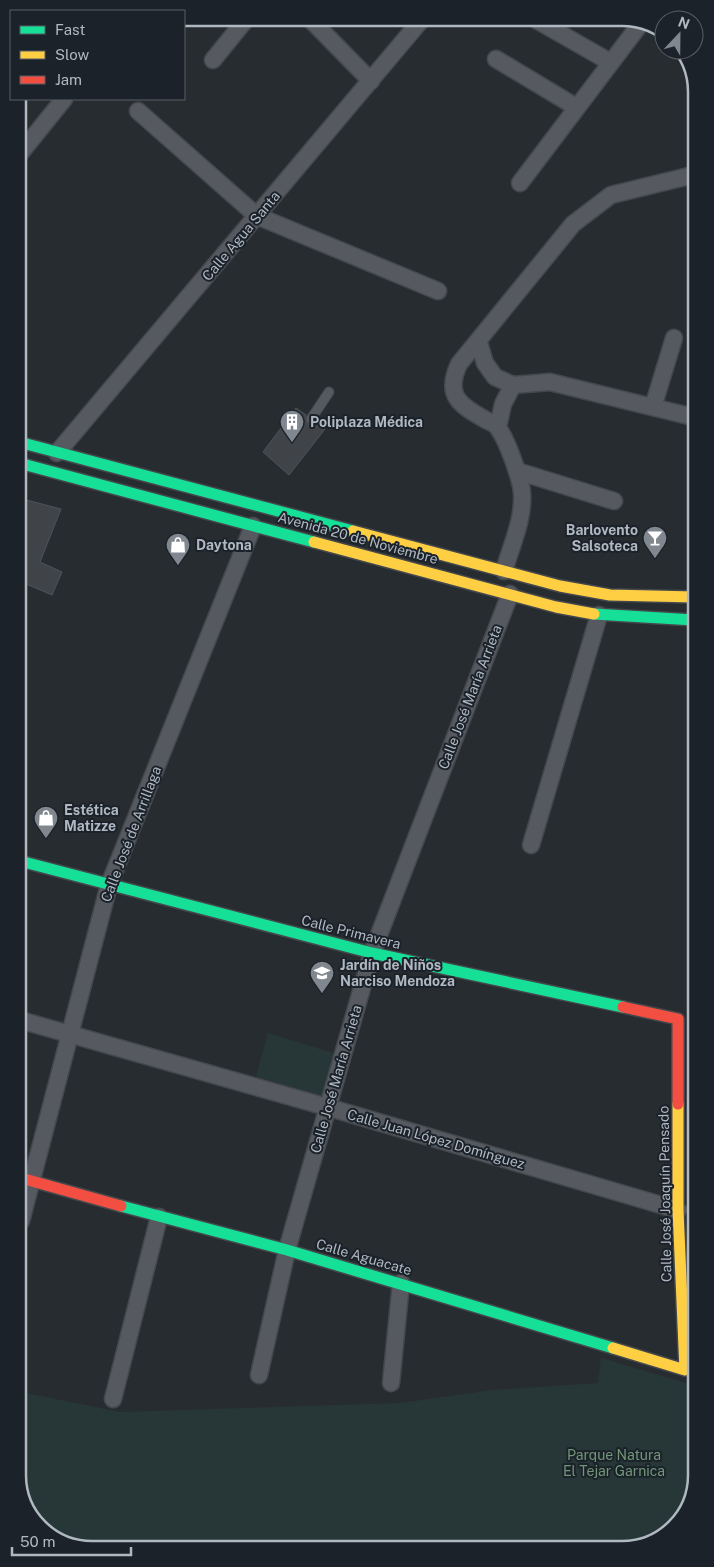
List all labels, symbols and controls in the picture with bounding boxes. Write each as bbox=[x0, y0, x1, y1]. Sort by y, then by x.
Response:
legend bbox=[10, 10, 185, 100]
north arrow bbox=[654, 10, 704, 60]
text: N bbox=[676, 13, 692, 32]
text: Fast bbox=[55, 21, 85, 38]
text: Slow bbox=[55, 46, 90, 63]
text: Jam bbox=[55, 71, 82, 88]
street label: Calle Agua Santa bbox=[199, 188, 283, 284]
building icon: Poliplaza Médica bbox=[279, 409, 305, 443]
place label: Poliplaza Médica bbox=[310, 414, 423, 430]
street label: Avenida 20 de Noviembre bbox=[276, 509, 440, 567]
place label: Barlovento Salsoteca bbox=[566, 522, 638, 554]
bar icon: Barlovento Salsoteca bbox=[642, 525, 668, 559]
shop icon: Daytona bbox=[165, 532, 191, 566]
place label: Daytona bbox=[196, 537, 252, 553]
street label: Calle José María Arrieta bbox=[435, 623, 505, 771]
street label: Calle José de Arrillaga bbox=[98, 764, 164, 904]
place label: Estética Matizze bbox=[64, 802, 119, 834]
shop icon: Estética Matizze bbox=[33, 805, 59, 839]
street label: Calle Primavera bbox=[300, 912, 402, 952]
place label: Jardín de Niños Narciso Mendoza bbox=[340, 957, 455, 989]
school or university icon: Jardín de Niños Narciso Mendoza bbox=[309, 960, 335, 994]
street label: Calle José María Arrieta bbox=[307, 1003, 365, 1155]
street label: Calle Juan López Domínguez bbox=[346, 1106, 527, 1172]
street label: Calle José Joaquín Pensado bbox=[655, 1106, 675, 1282]
street label: Calle Aguacate bbox=[314, 1236, 414, 1278]
park label: Parque Natura El Tejar Garnica bbox=[563, 1447, 665, 1479]
scale bar bbox=[12, 1524, 131, 1556]
text: 50 m bbox=[20, 1533, 55, 1550]

